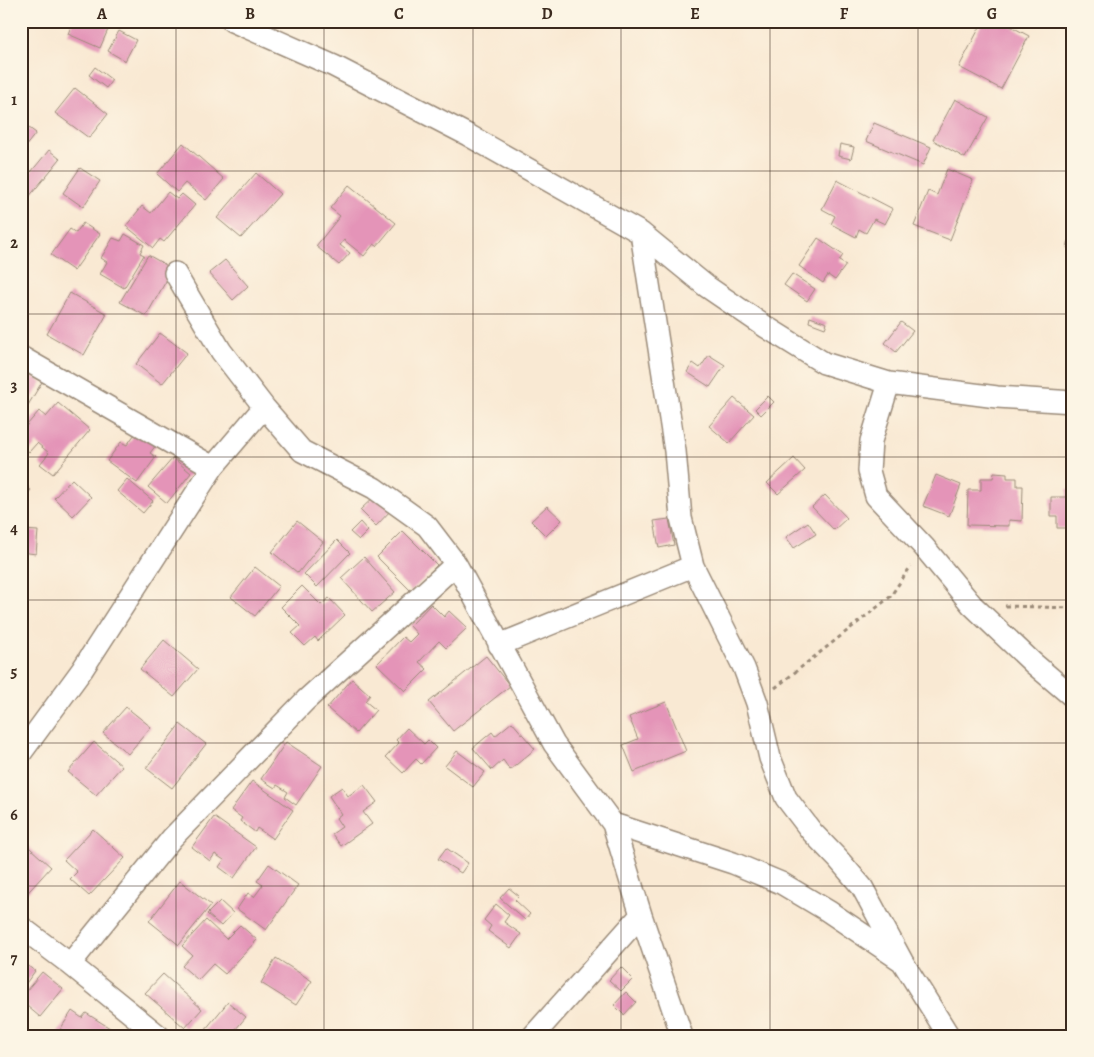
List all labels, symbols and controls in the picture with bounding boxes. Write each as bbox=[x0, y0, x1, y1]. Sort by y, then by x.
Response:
text: A bbox=[96, 3, 108, 25]
text: B bbox=[245, 3, 255, 25]
text: C bbox=[394, 3, 404, 25]
text: D bbox=[541, 3, 553, 25]
text: E bbox=[690, 3, 700, 25]
text: F bbox=[840, 3, 849, 25]
text: G bbox=[987, 3, 997, 25]
text: 1 bbox=[11, 89, 17, 111]
text: 2 bbox=[10, 232, 18, 254]
text: 3 bbox=[11, 375, 18, 397]
text: 4 bbox=[10, 518, 18, 540]
text: 5 bbox=[11, 661, 18, 683]
text: 6 bbox=[10, 804, 18, 826]
text: 7 bbox=[11, 948, 18, 970]

